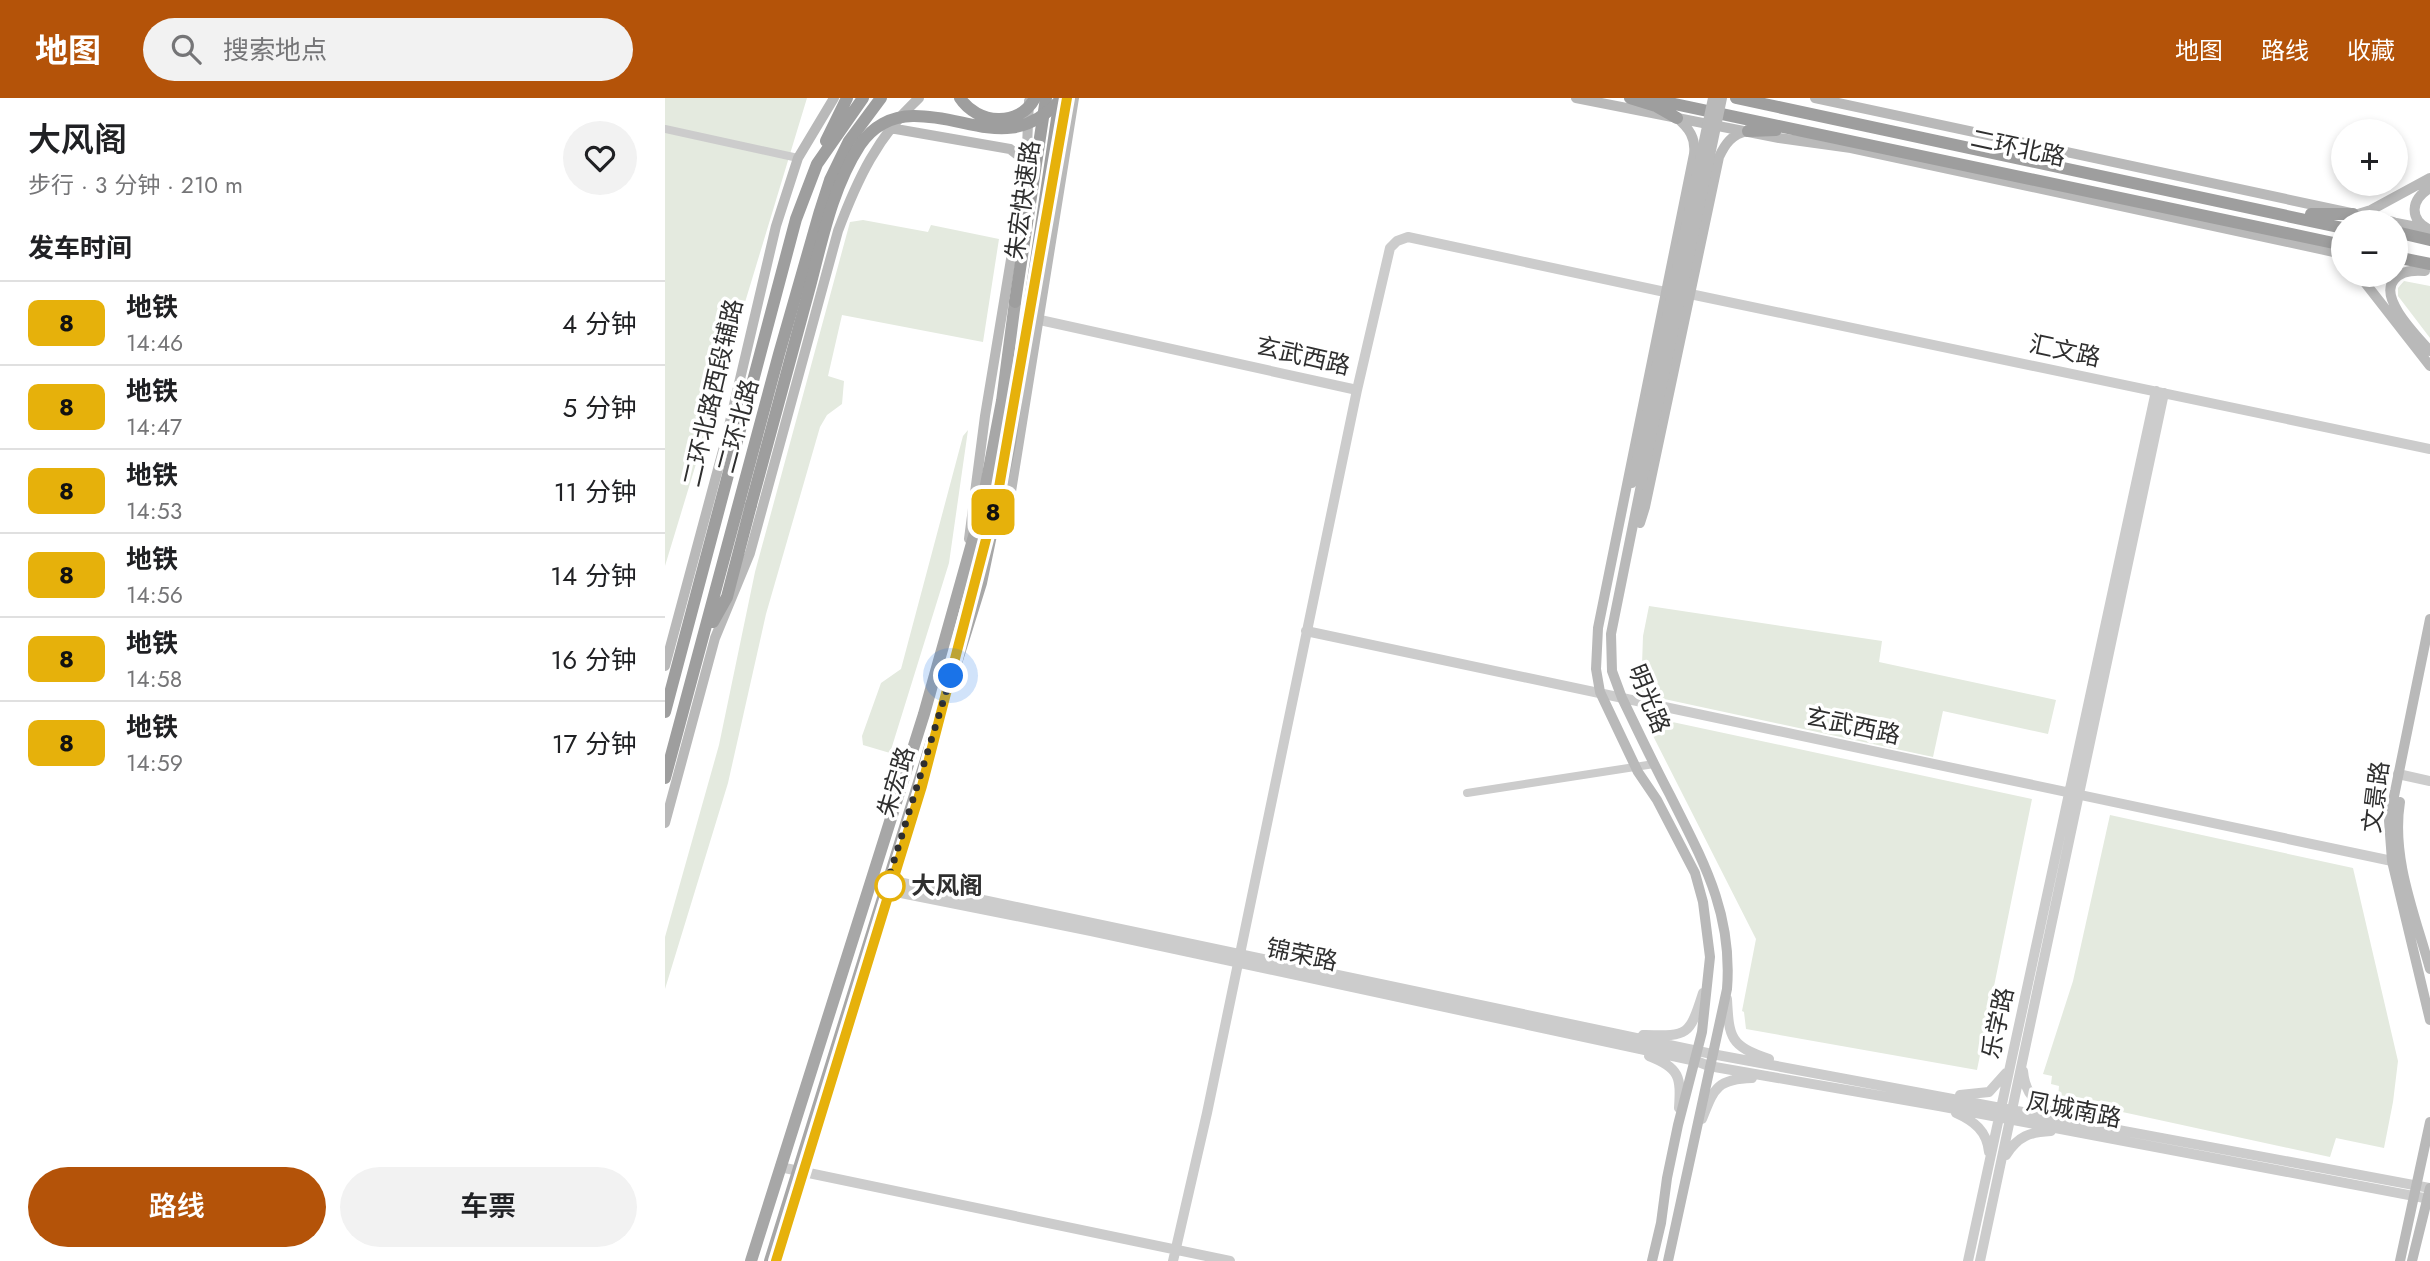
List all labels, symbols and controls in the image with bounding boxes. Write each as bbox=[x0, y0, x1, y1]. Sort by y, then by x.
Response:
search box bbox=[143, 18, 633, 81]
text: 地图 bbox=[35, 27, 101, 74]
icon: search bbox=[167, 30, 205, 68]
text: 搜索地点 bbox=[223, 31, 327, 69]
text: 地图 bbox=[2175, 33, 2223, 68]
text: 路线 bbox=[2261, 33, 2309, 68]
text: 收藏 bbox=[2347, 33, 2395, 68]
text: 大风阁 bbox=[28, 116, 127, 163]
map controls bbox=[2331, 119, 2408, 287]
button: + bbox=[2331, 119, 2408, 196]
street label: 二环北路 bbox=[1968, 120, 2069, 175]
button: heart bbox=[563, 121, 637, 195]
street label: 朱宏快速路 bbox=[997, 138, 1048, 262]
text: 步行 · 3 分钟 · 210 m bbox=[28, 168, 243, 202]
button: − bbox=[2331, 210, 2408, 287]
text: 发车时间 bbox=[28, 229, 132, 267]
text: 地铁 bbox=[126, 288, 178, 326]
street label: 二环北路西段辅路 bbox=[677, 296, 749, 490]
text: 8 bbox=[59, 305, 74, 340]
text: 4 分钟 bbox=[562, 305, 637, 343]
text: 14:46 bbox=[126, 326, 183, 360]
street label: 汇文路 bbox=[2026, 326, 2104, 375]
street label: 玄武西路 bbox=[1252, 328, 1354, 383]
text: 地铁 bbox=[126, 372, 178, 410]
street label: 二环北路 bbox=[712, 376, 764, 476]
text: 8 bbox=[59, 389, 74, 424]
text: 5 分钟 bbox=[563, 389, 637, 427]
text: 14:47 bbox=[126, 410, 182, 444]
text: 地铁 bbox=[126, 456, 178, 494]
text: 8 bbox=[59, 473, 74, 508]
text: 11 分钟 bbox=[554, 473, 637, 511]
line badge: 8 bbox=[970, 489, 1016, 535]
text: 14:53 bbox=[126, 494, 182, 528]
text: 8 bbox=[985, 494, 1001, 529]
text: 地铁 bbox=[126, 540, 178, 578]
text: 8 bbox=[59, 557, 74, 592]
text: 14 分钟 bbox=[550, 557, 637, 595]
text: 14:56 bbox=[126, 578, 183, 612]
text: 地铁 bbox=[126, 624, 178, 662]
text: 8 bbox=[59, 641, 74, 676]
text: 16 分钟 bbox=[551, 641, 637, 679]
your location bbox=[933, 658, 968, 693]
street label: 明光路 bbox=[1620, 659, 1679, 739]
text: 14:58 bbox=[126, 662, 182, 696]
street label: 玄武西路 bbox=[1803, 698, 1904, 753]
text: 地铁 bbox=[126, 708, 178, 746]
text: 8 bbox=[59, 725, 74, 760]
text: 17 分钟 bbox=[552, 725, 637, 763]
street label: 朱宏路 bbox=[868, 742, 923, 821]
text: 14:59 bbox=[126, 746, 183, 780]
street label: 文景路 bbox=[2354, 759, 2397, 835]
place label: 大风阁 bbox=[911, 868, 983, 903]
marker: 大风阁 bbox=[875, 871, 905, 901]
street label: 锦荣路 bbox=[1263, 930, 1341, 979]
street label: 乐学路 bbox=[1973, 984, 2022, 1062]
street label: 凤城南路 bbox=[2024, 1083, 2125, 1136]
button: 路线 bbox=[28, 1167, 326, 1247]
button: 车票 bbox=[340, 1167, 637, 1247]

